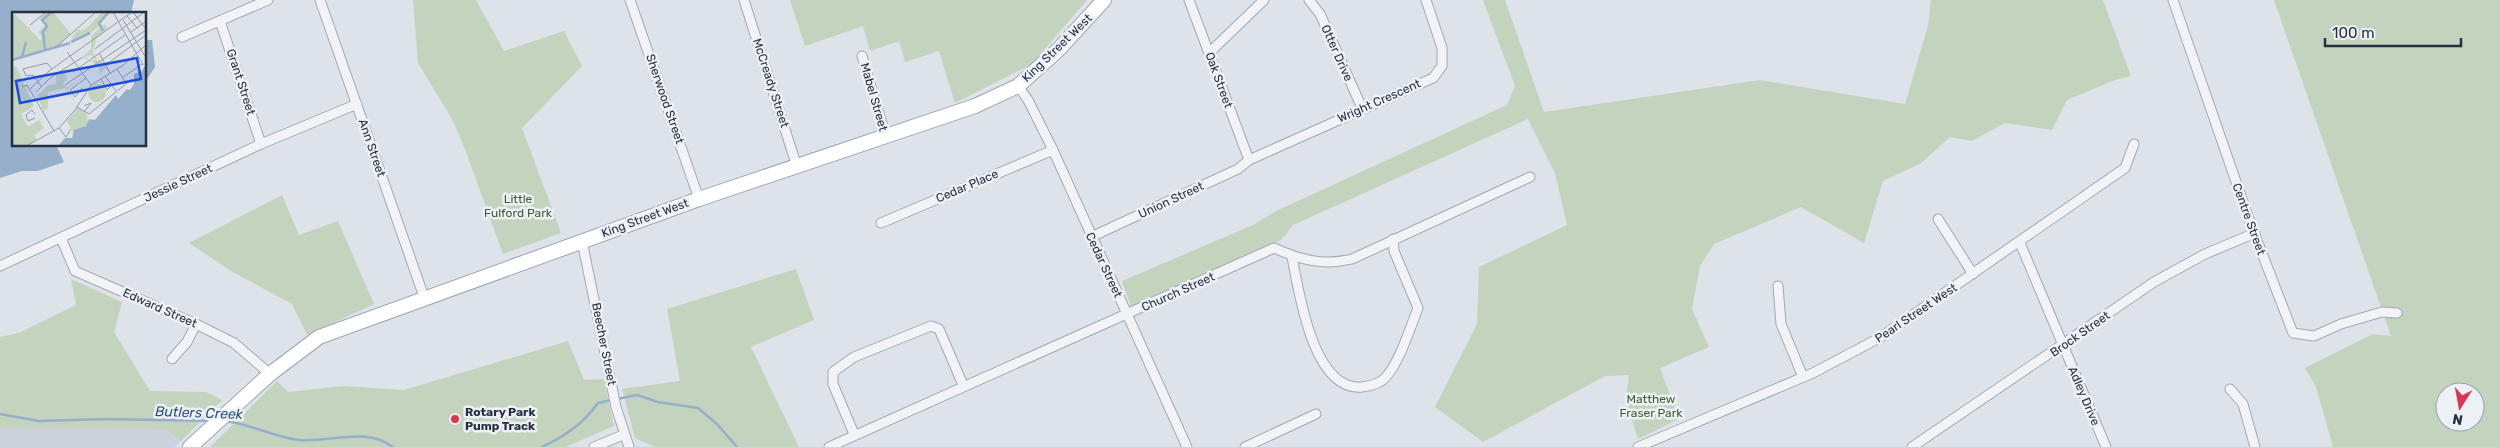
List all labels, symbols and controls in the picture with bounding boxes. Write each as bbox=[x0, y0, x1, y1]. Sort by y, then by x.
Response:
street label: King Street West bbox=[1019, 11, 1095, 85]
inset map bbox=[12, 12, 146, 146]
scale bar bbox=[2325, 15, 2461, 47]
street label: Otter Drive bbox=[1318, 23, 1356, 84]
text: 100 m bbox=[2332, 24, 2374, 42]
street label: McCready Street bbox=[750, 37, 792, 130]
street label: Grant Street bbox=[224, 47, 258, 117]
street label: Oak Street bbox=[1202, 50, 1236, 110]
street label: Sherwood Street bbox=[643, 52, 687, 146]
street label: Mabel Street bbox=[858, 61, 891, 133]
street label: Wright Crescent bbox=[1335, 76, 1423, 126]
street label: Ann Street bbox=[356, 117, 389, 179]
street label: Jessie Street bbox=[142, 161, 215, 205]
street label: Cedar Place bbox=[934, 166, 1001, 205]
street label: Union Street bbox=[1136, 179, 1206, 221]
street label: Centre Street bbox=[2230, 181, 2269, 257]
park label: Little Fulford Park bbox=[484, 192, 553, 220]
street label: King Street West bbox=[599, 196, 691, 240]
street label: Cedar Street bbox=[1083, 230, 1125, 300]
street label: Church Street bbox=[1139, 270, 1217, 314]
street label: Pearl Street West bbox=[1872, 280, 1960, 346]
street label: Edward Street bbox=[121, 285, 199, 331]
street label: Beecher Street bbox=[589, 301, 619, 387]
street label: Brock Street bbox=[2047, 308, 2113, 360]
street label: Adley Drive bbox=[2065, 364, 2103, 428]
north arrow bbox=[2435, 382, 2485, 432]
park label: Matthew Fraser Park bbox=[1620, 392, 1683, 420]
water label: Butlers Creek bbox=[155, 403, 244, 423]
place label: Rotary Park Pump Track bbox=[465, 405, 536, 433]
text: N bbox=[2451, 410, 2464, 429]
marker: Rotary Park Pump Track bbox=[449, 413, 461, 425]

